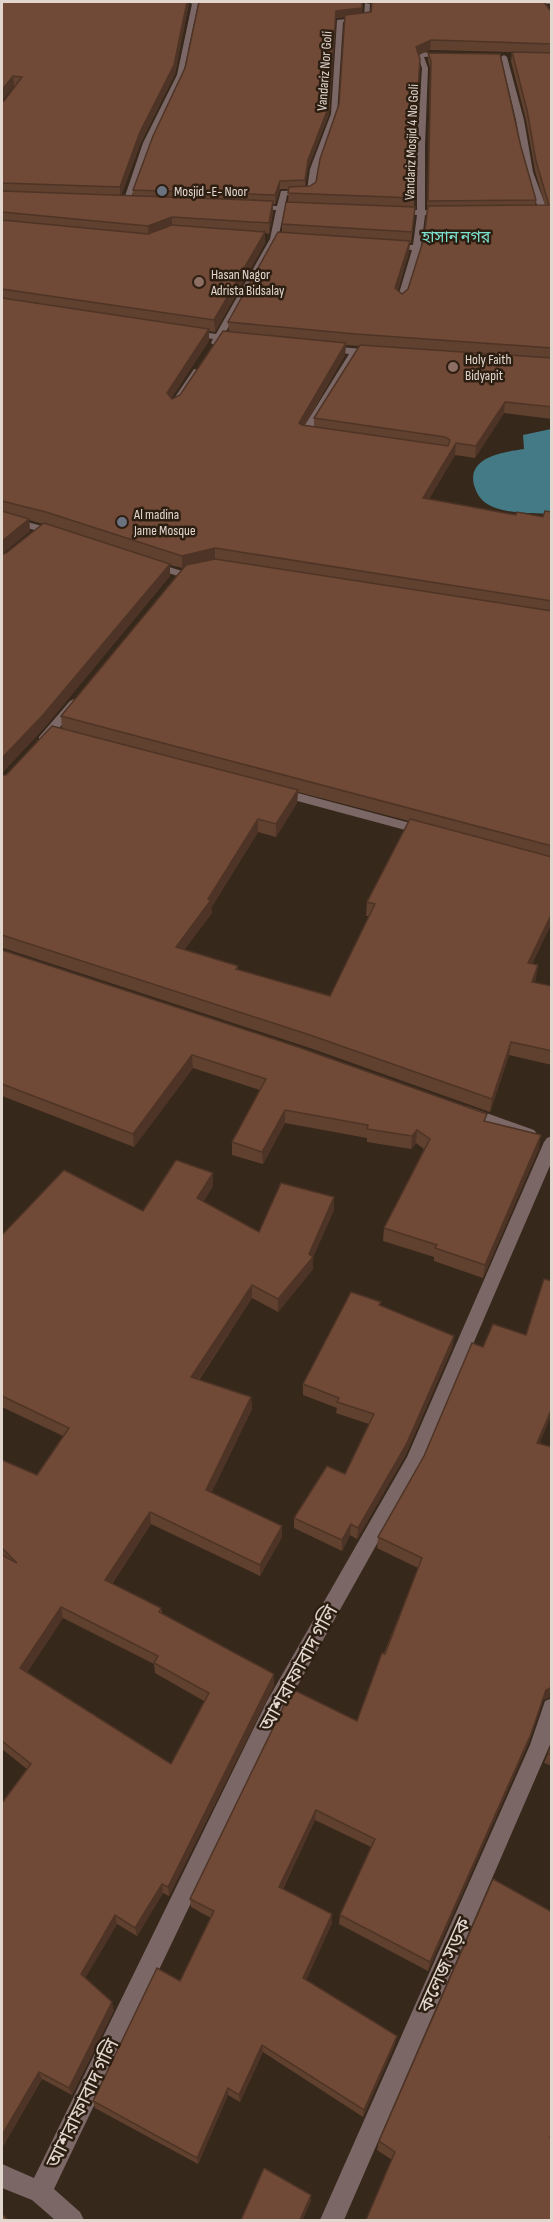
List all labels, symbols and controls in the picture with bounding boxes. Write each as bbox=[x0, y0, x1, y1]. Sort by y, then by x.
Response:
street label: Vandariz Nor Goli bbox=[313, 31, 336, 111]
street label: Vandariz Mosjid 4 No Goli bbox=[401, 84, 422, 200]
place label: Mosjid -E- Noor bbox=[174, 183, 247, 200]
marker: Mosjid -E- Noor bbox=[155, 184, 169, 198]
district label: হাসান নগর bbox=[421, 228, 491, 247]
place label: Hasan Nagor Adrista Bidsalay bbox=[210, 266, 285, 299]
marker: Hasan Nagor Adrista Bidsalay bbox=[192, 275, 206, 289]
place label: Holy Faith Bidyapit bbox=[465, 351, 511, 384]
marker: Holy Faith Bidyapit bbox=[446, 360, 460, 374]
place label: Al madina Jame Mosque bbox=[133, 506, 196, 539]
marker: Al madina Jame Mosque bbox=[115, 515, 129, 529]
street label: আশরাফাবাদ গলি bbox=[253, 1600, 344, 1737]
street label: কলেজ সড়ক bbox=[413, 1914, 477, 2017]
street label: আশরাফাবাদ গলি bbox=[40, 2034, 125, 2173]

